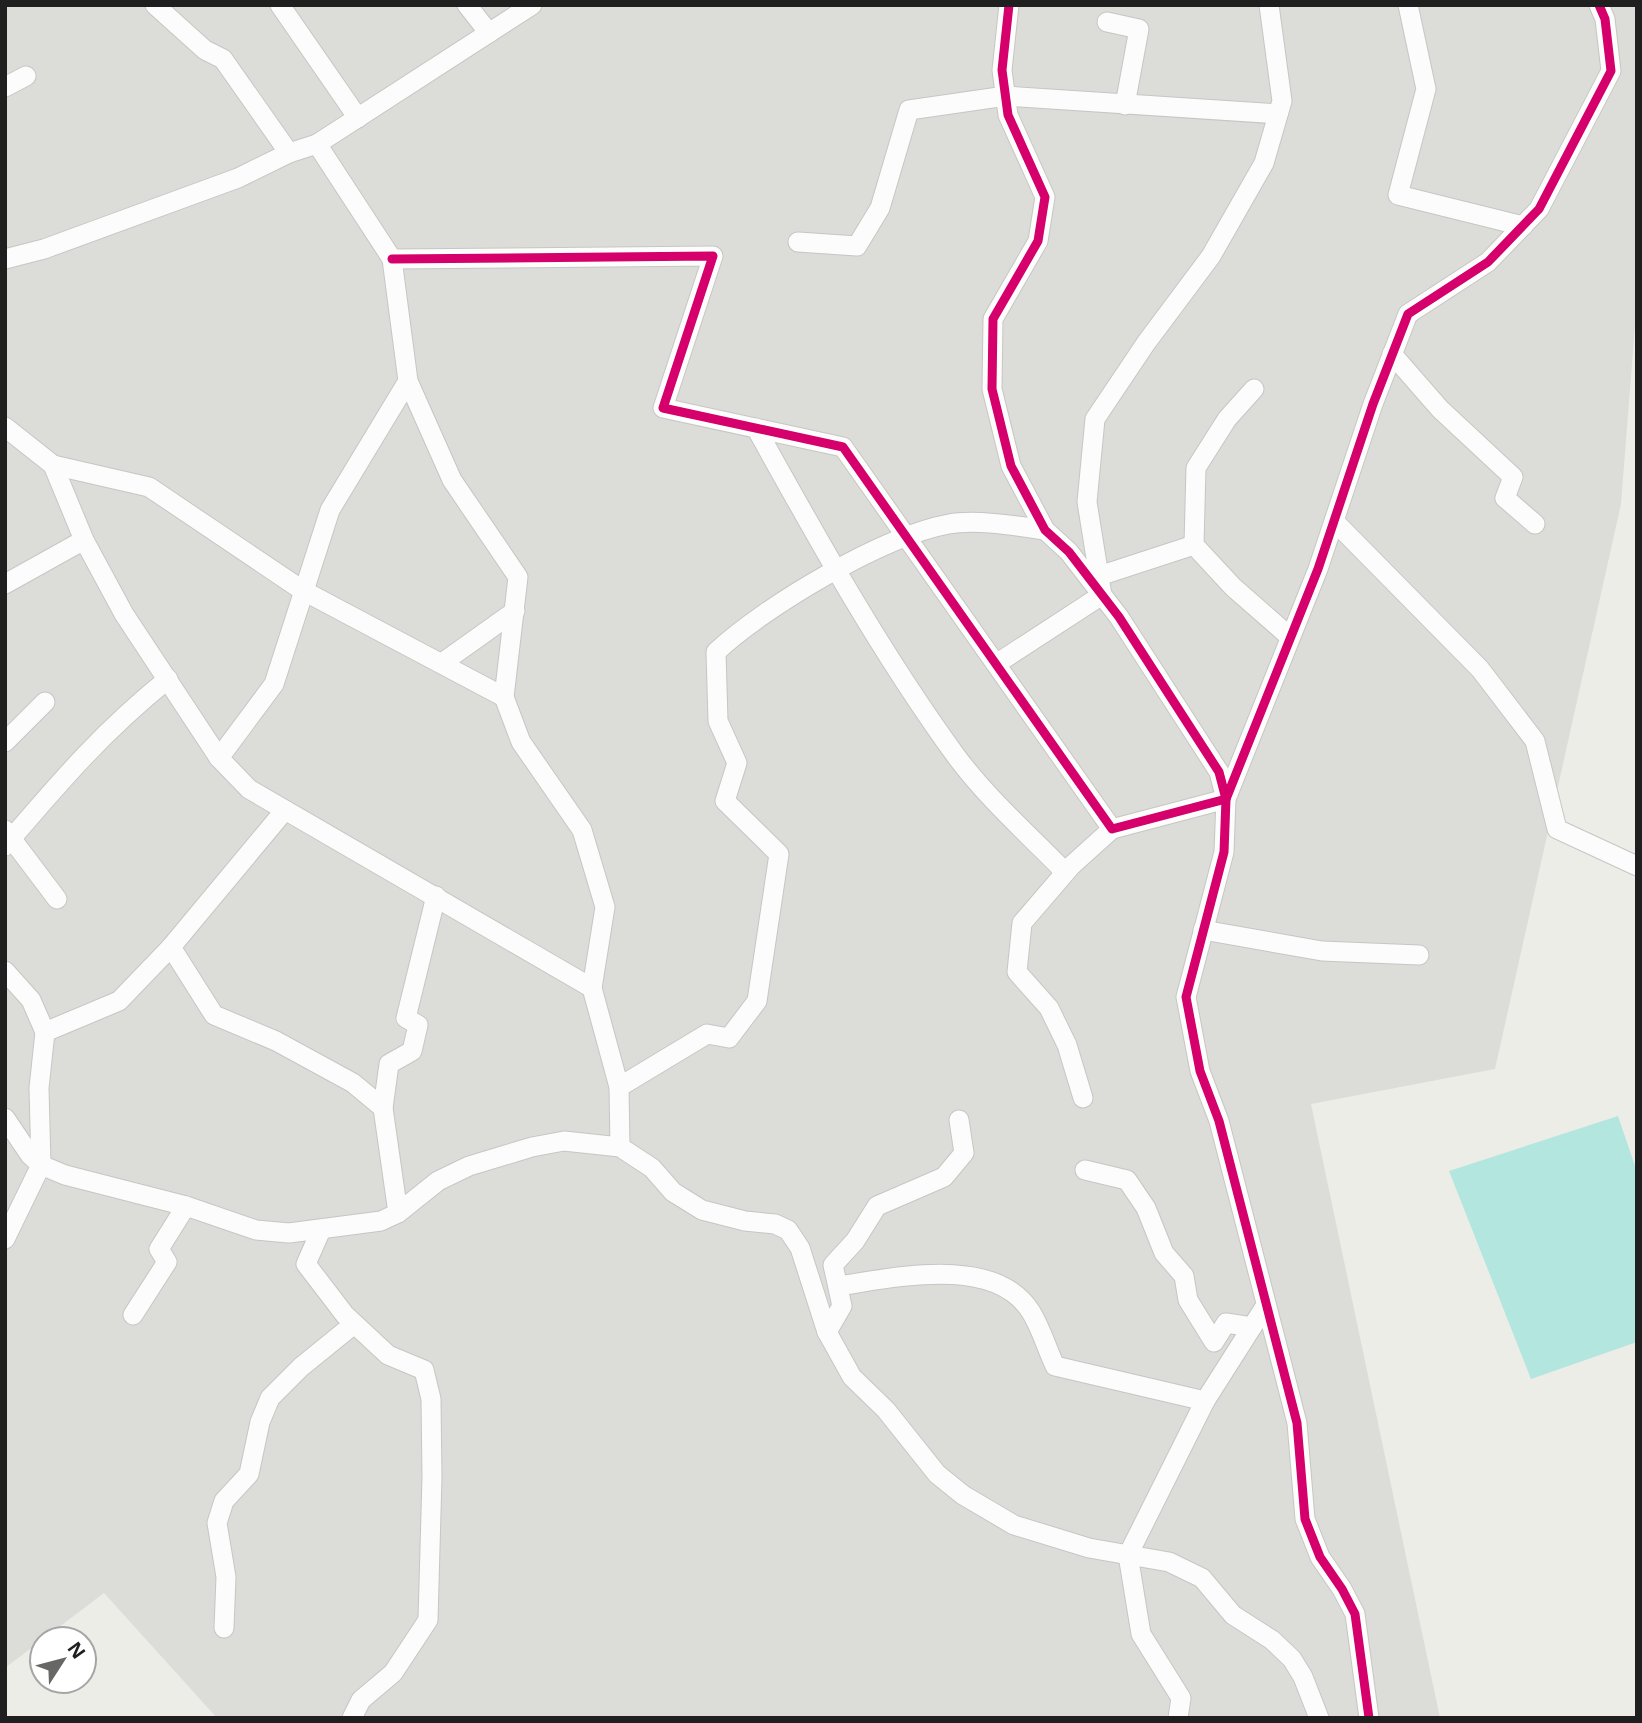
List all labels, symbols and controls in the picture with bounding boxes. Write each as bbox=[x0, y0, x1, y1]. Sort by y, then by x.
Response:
north arrow bbox=[28, 1625, 98, 1695]
text: N bbox=[62, 1636, 92, 1664]

